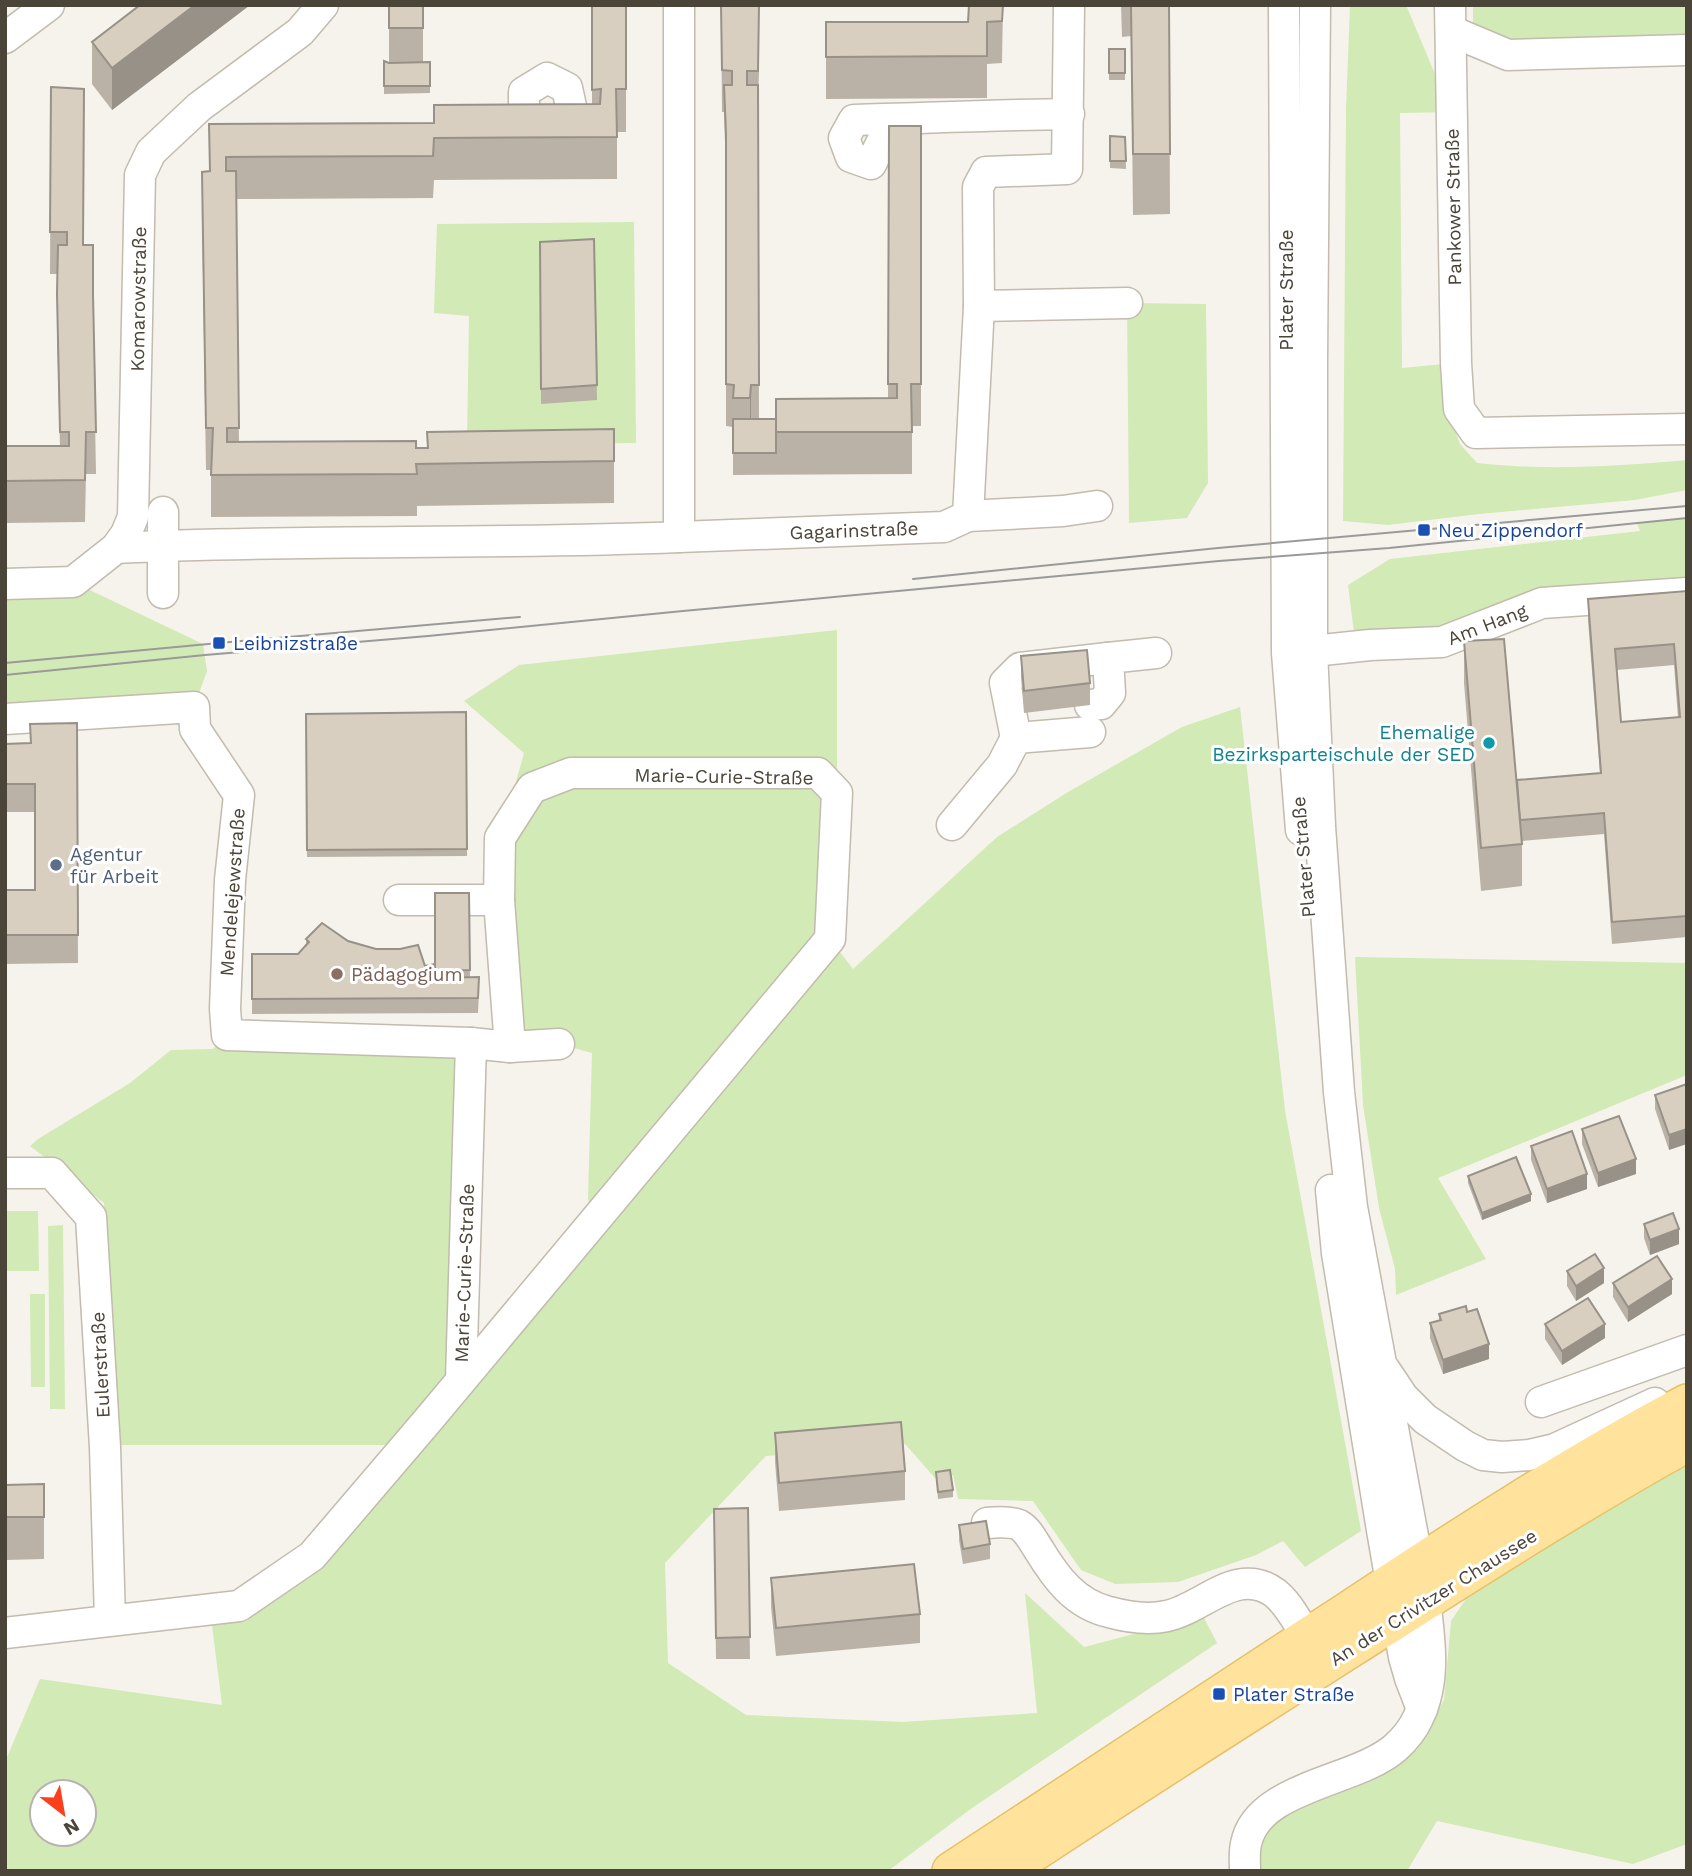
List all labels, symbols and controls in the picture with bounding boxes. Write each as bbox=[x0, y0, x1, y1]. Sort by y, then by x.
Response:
street label: Pankower Straße bbox=[1441, 128, 1466, 286]
street label: Komarowstraße bbox=[126, 226, 151, 372]
street label: Plater Straße bbox=[1275, 229, 1298, 351]
street label: Gagarinstraße bbox=[789, 517, 919, 544]
place label: Neu Zippendorf bbox=[1438, 519, 1584, 542]
marker: Neu Zippendorf bbox=[1416, 522, 1432, 538]
street label: Am Hang bbox=[1444, 598, 1531, 650]
place label: Leibnizstraße bbox=[233, 632, 358, 655]
marker: Leibnizstraße bbox=[211, 635, 227, 651]
place label: Ehemalige Bezirksparteischule der SED bbox=[1212, 721, 1475, 766]
marker: Ehemalige Bezirksparteischule der SED bbox=[1481, 735, 1497, 751]
street label: Marie-Curie-Straße bbox=[634, 763, 814, 790]
street label: Plater Straße bbox=[1287, 795, 1320, 919]
street label: Mendelejewstraße bbox=[215, 807, 250, 977]
place label: Agentur für Arbeit bbox=[70, 843, 158, 888]
marker: Agentur für Arbeit bbox=[48, 857, 64, 873]
place label: Pädagogium bbox=[351, 963, 463, 986]
marker: Pädagogium bbox=[329, 966, 345, 982]
street label: Marie-Curie-Straße bbox=[450, 1183, 479, 1363]
street label: Eulerstraße bbox=[86, 1311, 115, 1419]
street label: An der Crivitzer Chaussee bbox=[1325, 1524, 1541, 1671]
place label: Plater Straße bbox=[1233, 1683, 1355, 1706]
marker: Plater Straße bbox=[1211, 1686, 1227, 1702]
north arrow bbox=[28, 1778, 98, 1848]
text: N bbox=[60, 1814, 83, 1841]

